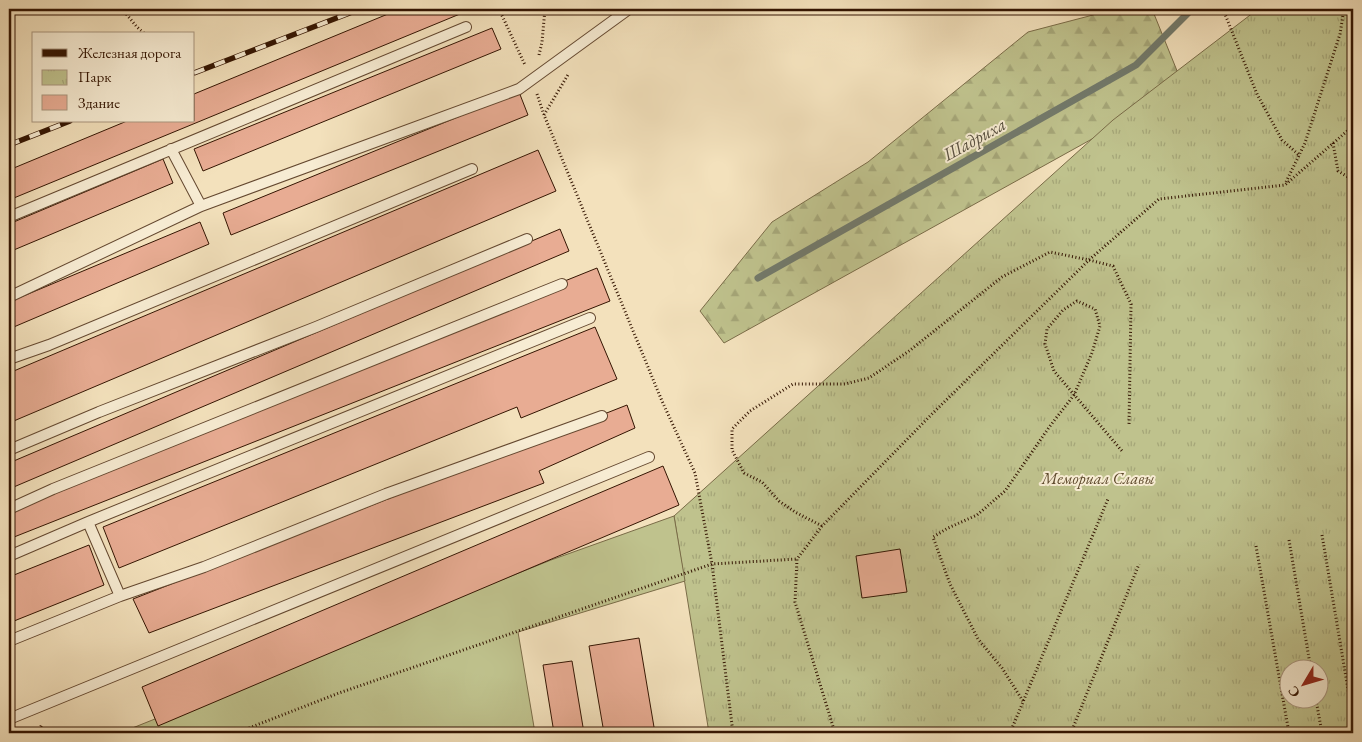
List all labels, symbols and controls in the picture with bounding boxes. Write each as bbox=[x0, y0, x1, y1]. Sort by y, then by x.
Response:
legend bbox=[32, 32, 195, 122]
text: Железная дорога bbox=[77, 43, 181, 62]
text: Парк bbox=[78, 67, 111, 86]
text: Здание bbox=[78, 93, 120, 112]
water label: Шадриха bbox=[938, 112, 1010, 167]
park label: Мемориал Славы bbox=[1040, 468, 1155, 489]
north arrow bbox=[1280, 660, 1330, 710]
text: С bbox=[1284, 682, 1304, 701]

